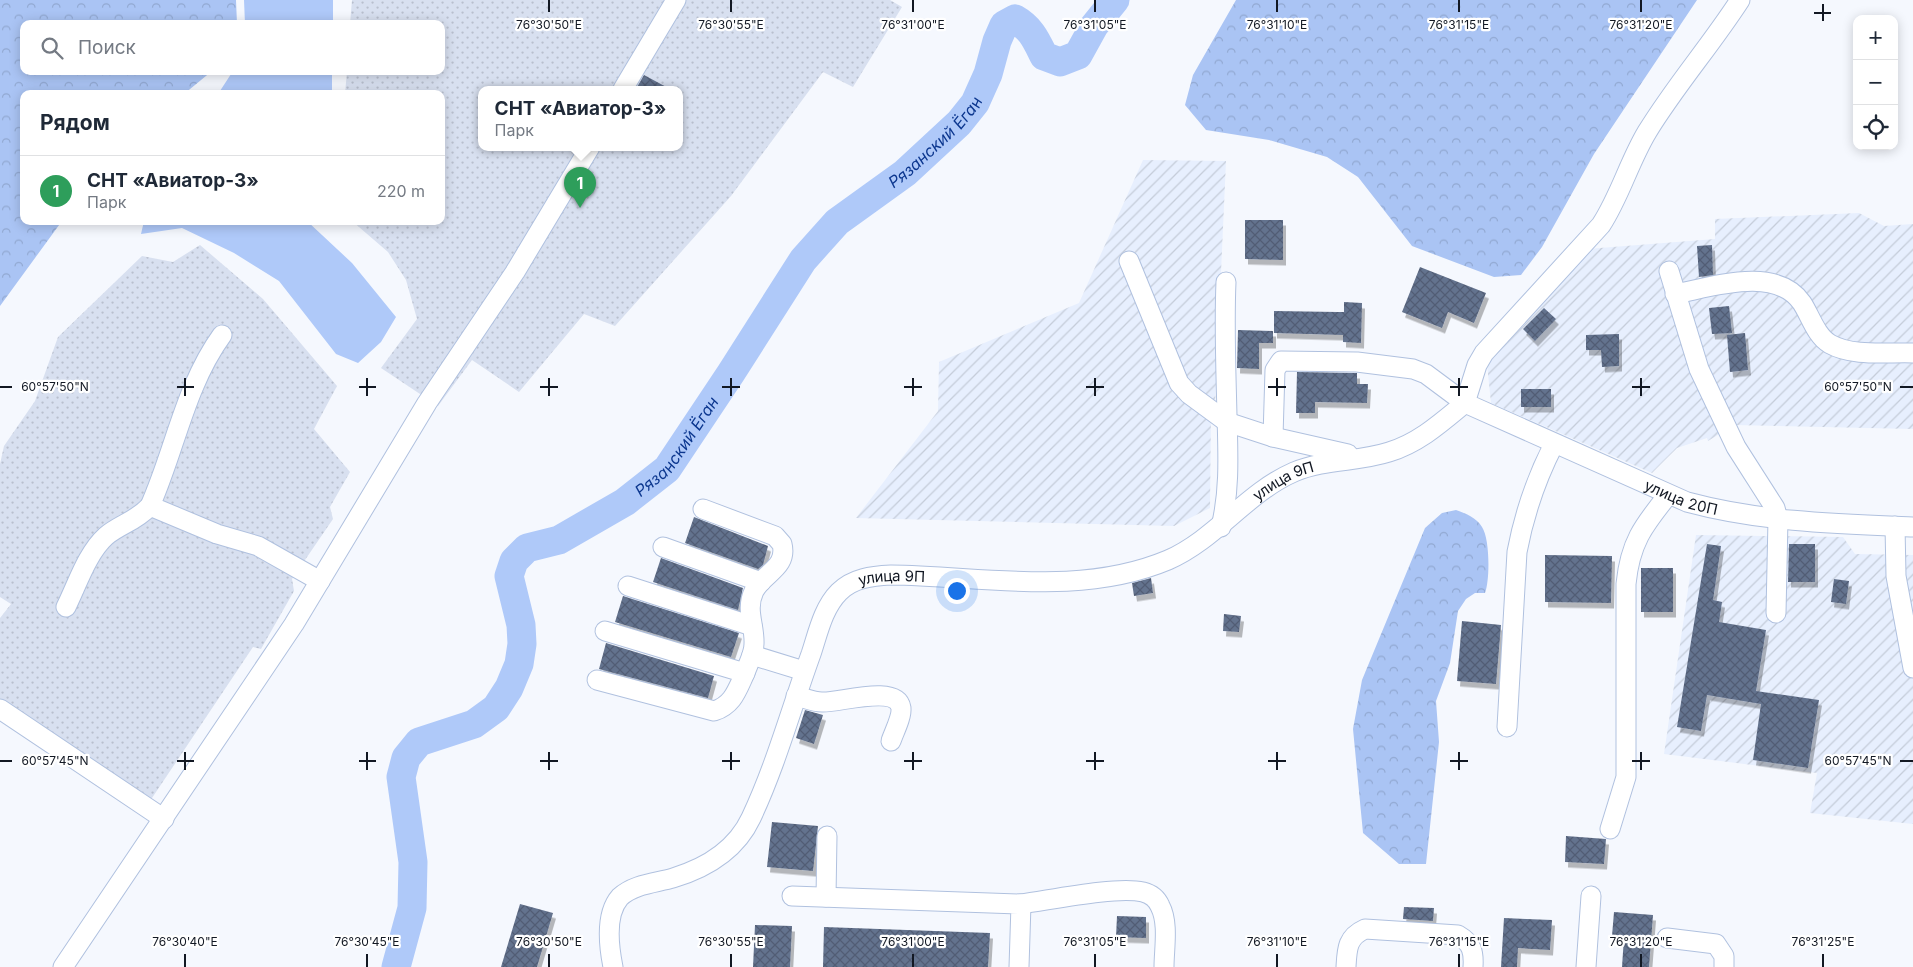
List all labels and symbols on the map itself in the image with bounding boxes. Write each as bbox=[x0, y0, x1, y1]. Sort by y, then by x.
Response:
text: 76°30'50"E bbox=[516, 17, 582, 32]
text: 76°30'55"E bbox=[698, 17, 764, 32]
text: 76°31'00"E bbox=[881, 17, 945, 32]
text: 76°31'05"E bbox=[1063, 17, 1127, 32]
text: 76°31'10"E bbox=[1247, 17, 1307, 32]
text: 76°31'15"E bbox=[1429, 17, 1489, 32]
text: 76°31'20"E bbox=[1609, 17, 1673, 32]
water label: Рязанский Ёган bbox=[884, 94, 986, 192]
pin: 1 bbox=[564, 167, 596, 208]
text: 60°57'50"N bbox=[21, 379, 89, 394]
text: 60°57'50"N bbox=[1824, 379, 1892, 394]
water label: Рязанский Ёган bbox=[631, 393, 723, 501]
street label: улица 9П bbox=[1248, 457, 1316, 504]
street label: улица 20П bbox=[1642, 475, 1720, 519]
street label: улица 9П bbox=[856, 565, 926, 589]
your location bbox=[944, 578, 970, 604]
text: 60°57'45"N bbox=[21, 753, 89, 768]
text: 60°57'45"N bbox=[1824, 753, 1892, 768]
text: 76°30'40"E bbox=[152, 934, 218, 949]
text: 76°30'45"E bbox=[334, 934, 400, 949]
text: 76°30'50"E bbox=[516, 934, 582, 949]
text: 76°30'55"E bbox=[698, 934, 764, 949]
text: 76°31'00"E bbox=[881, 934, 945, 949]
text: 76°31'05"E bbox=[1063, 934, 1127, 949]
text: 76°31'10"E bbox=[1247, 934, 1307, 949]
text: 76°31'15"E bbox=[1429, 934, 1489, 949]
text: 76°31'20"E bbox=[1609, 934, 1673, 949]
text: 76°31'25"E bbox=[1792, 934, 1854, 949]

